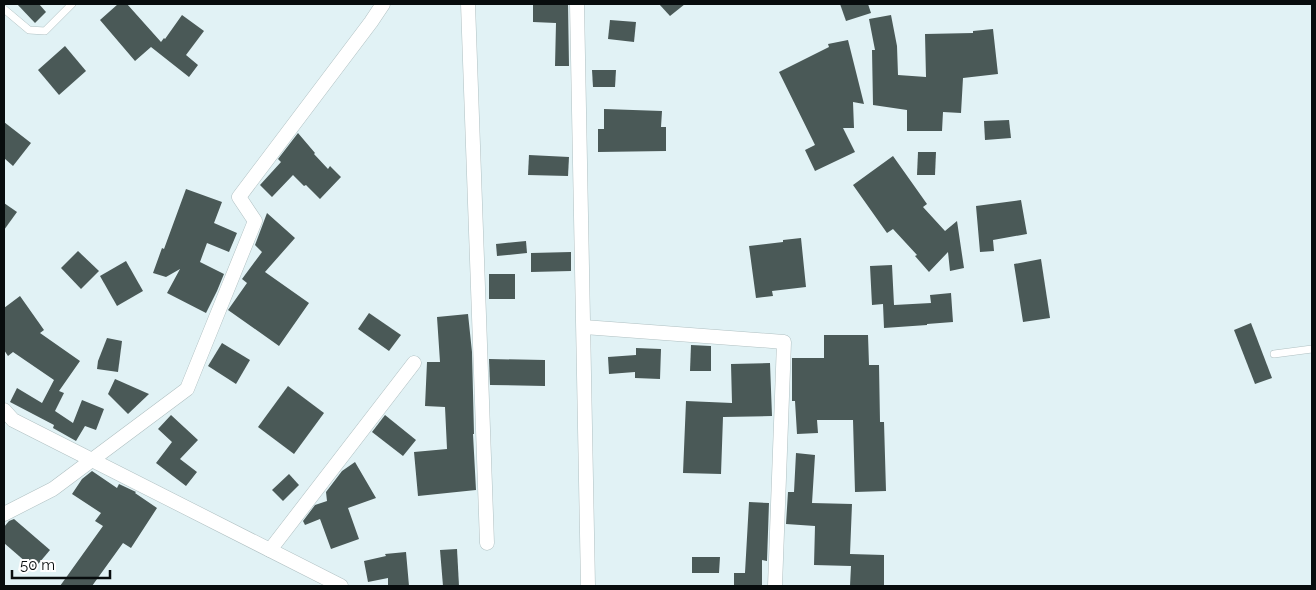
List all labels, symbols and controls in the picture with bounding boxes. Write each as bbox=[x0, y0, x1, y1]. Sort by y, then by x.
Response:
scale bar bbox=[12, 548, 110, 580]
text: 50 m bbox=[20, 556, 55, 574]

